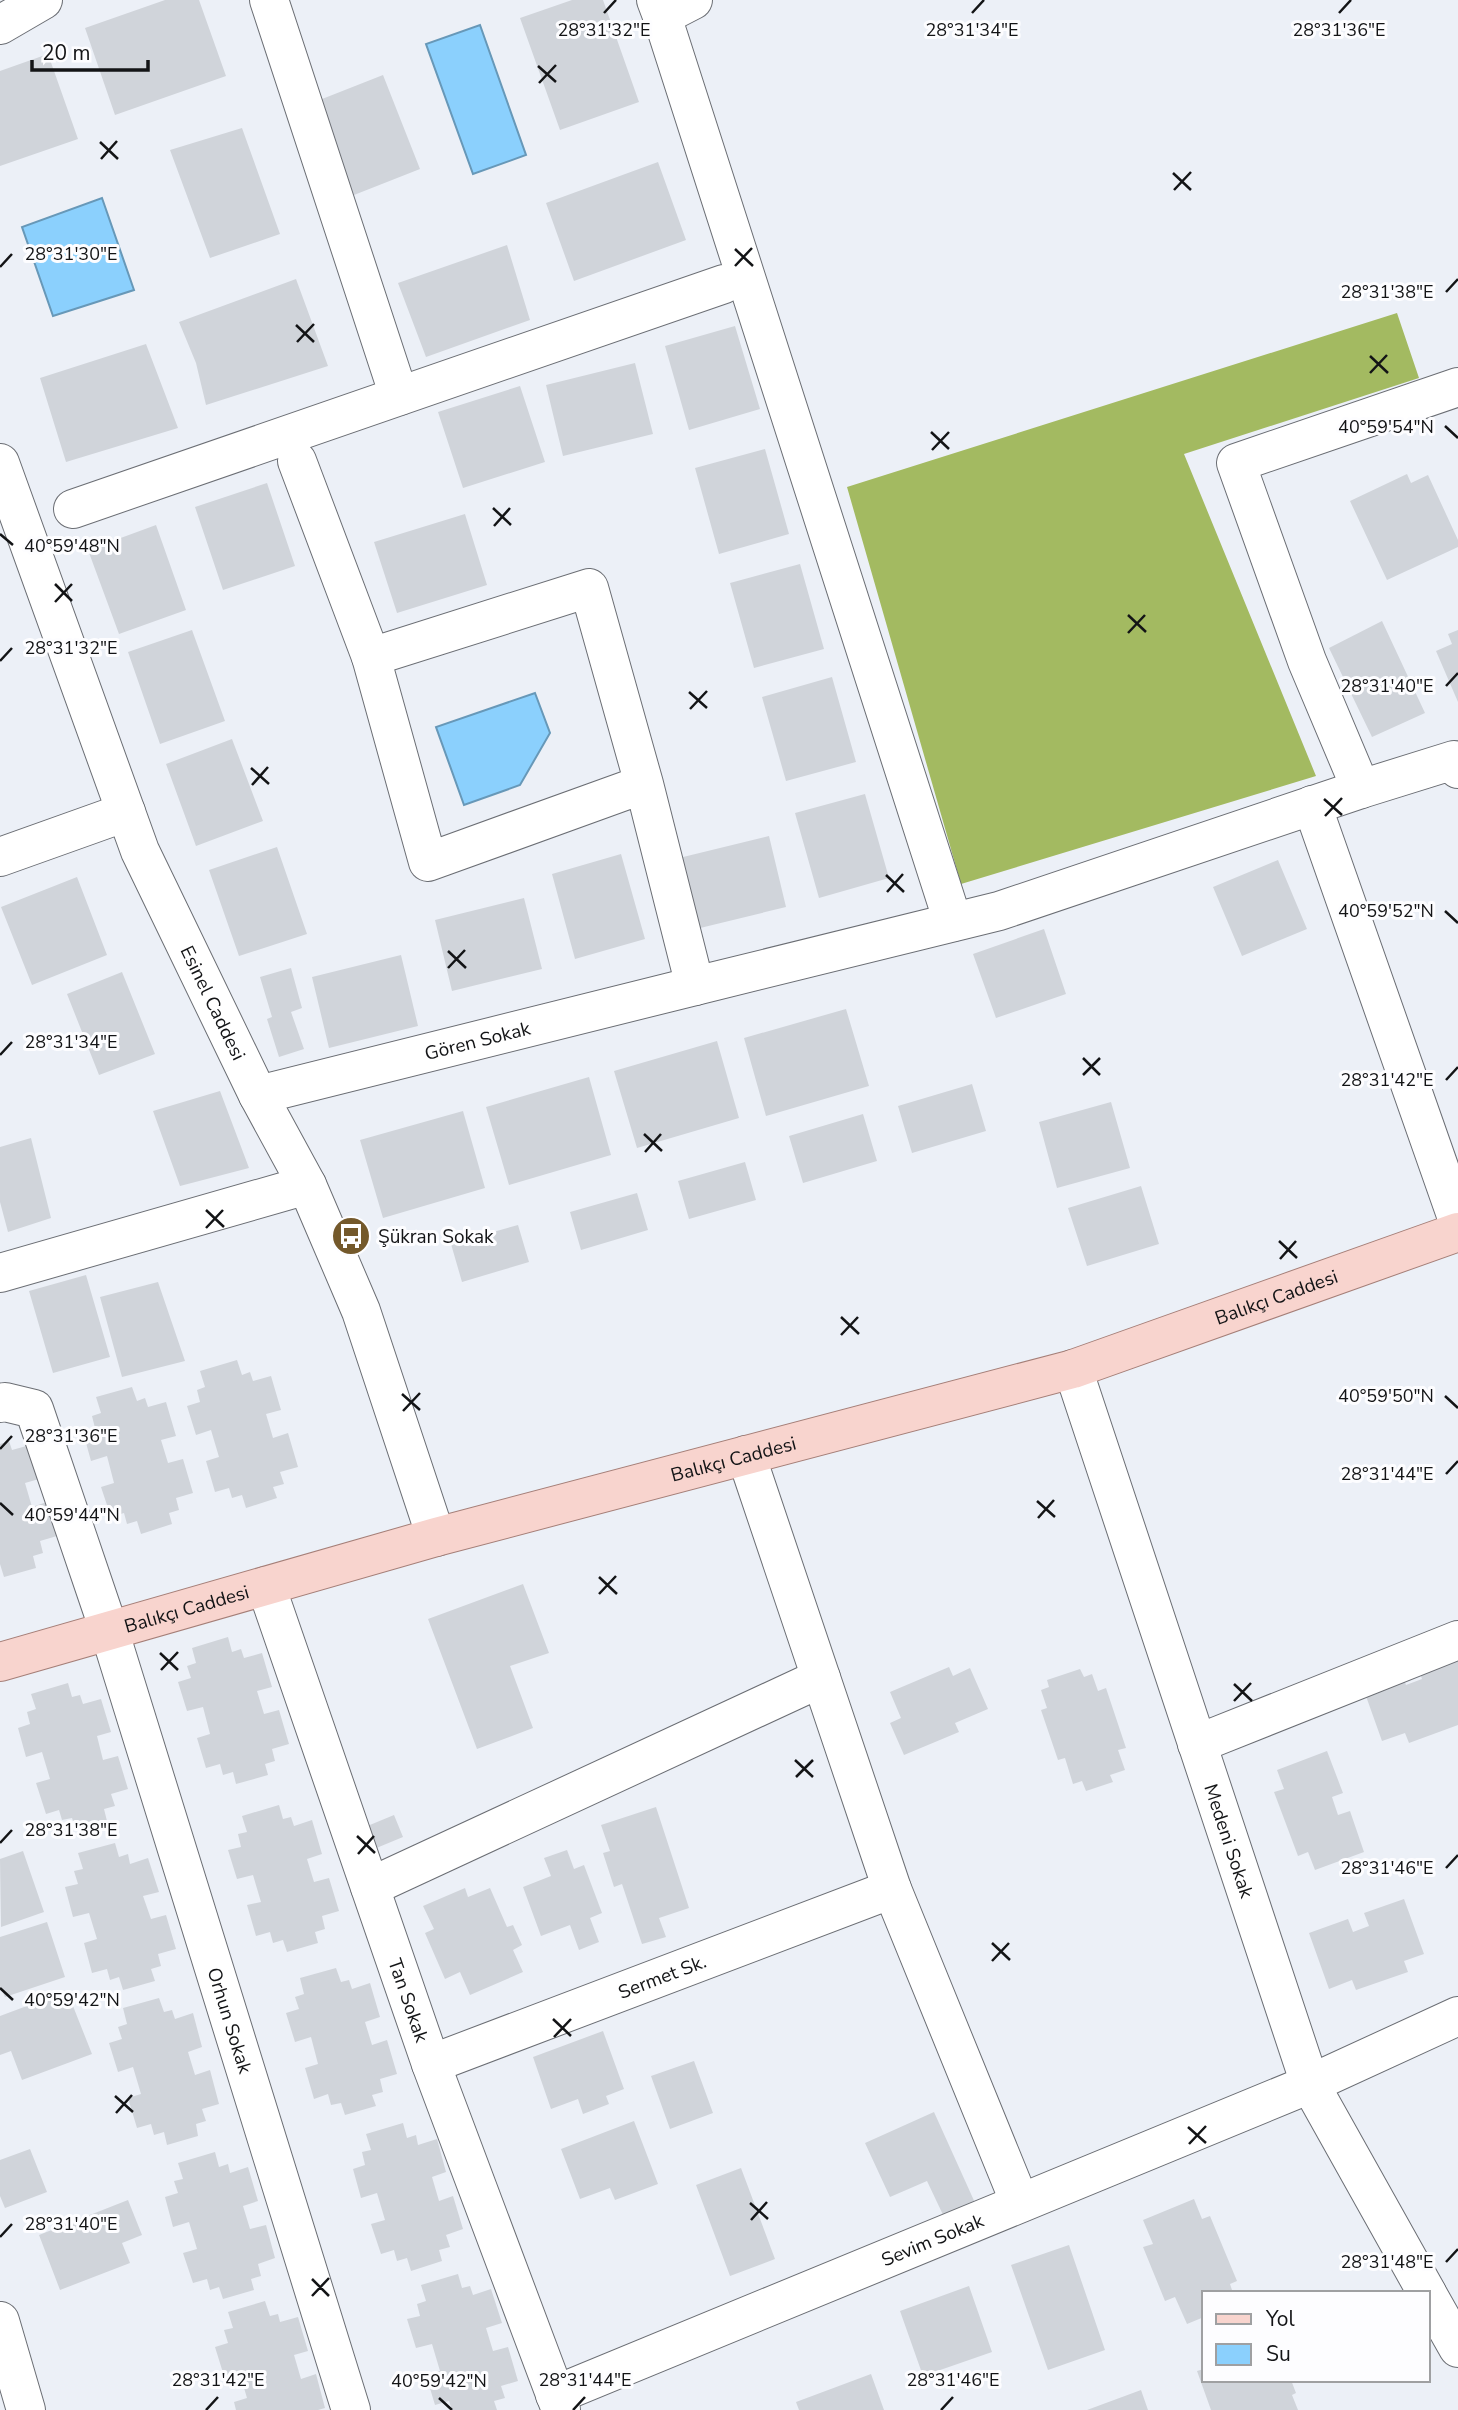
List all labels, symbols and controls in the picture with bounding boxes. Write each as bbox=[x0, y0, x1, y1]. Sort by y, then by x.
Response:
text: 28°31'32"E bbox=[558, 18, 651, 42]
text: 28°31'34"E bbox=[926, 18, 1019, 42]
text: 28°31'36"E bbox=[1293, 18, 1386, 42]
scale bar bbox=[32, 28, 147, 72]
text: 20 m bbox=[42, 39, 91, 67]
text: 28°31'30"E bbox=[25, 242, 118, 266]
text: 28°31'38"E bbox=[1341, 280, 1434, 304]
text: 40°59'54"N bbox=[1338, 415, 1434, 439]
text: 40°59'48"N bbox=[24, 534, 120, 558]
text: 28°31'32"E bbox=[25, 636, 118, 660]
text: 28°31'40"E bbox=[1341, 674, 1434, 698]
text: 40°59'52"N bbox=[1338, 899, 1434, 923]
street label: Esinel Caddesi bbox=[174, 942, 251, 1065]
street label: Gören Sokak bbox=[422, 1015, 534, 1067]
text: 28°31'34"E bbox=[25, 1030, 118, 1054]
text: 28°31'42"E bbox=[1341, 1068, 1434, 1092]
bus stop icon: Şükran Sokak bbox=[330, 1215, 372, 1257]
place label: Şükran Sokak bbox=[378, 1224, 494, 1250]
street label: Balıkçı Caddesi bbox=[1211, 1264, 1342, 1331]
text: 40°59'50"N bbox=[1338, 1384, 1434, 1408]
text: 28°31'36"E bbox=[25, 1424, 118, 1448]
street label: Balıkçı Caddesi bbox=[668, 1431, 799, 1489]
text: 28°31'44"E bbox=[1341, 1462, 1434, 1486]
text: 40°59'44"N bbox=[24, 1503, 120, 1527]
street label: Balıkçı Caddesi bbox=[121, 1579, 252, 1640]
street label: Medeni Sokak bbox=[1197, 1781, 1260, 1902]
text: 28°31'38"E bbox=[25, 1818, 118, 1842]
text: 28°31'46"E bbox=[1341, 1856, 1434, 1880]
street label: Sermet Sk. bbox=[615, 1949, 710, 2006]
street label: Tan Sokak bbox=[381, 1955, 435, 2046]
street label: Orhun Sokak bbox=[200, 1964, 258, 2077]
text: 40°59'42"N bbox=[24, 1988, 120, 2012]
street label: Sevim Sokak bbox=[878, 2208, 988, 2273]
text: 28°31'40"E bbox=[25, 2212, 118, 2236]
text: 28°31'48"E bbox=[1341, 2250, 1434, 2274]
legend bbox=[1202, 2291, 1430, 2382]
text: Yol bbox=[1265, 2305, 1296, 2333]
text: Su bbox=[1266, 2340, 1291, 2368]
text: 28°31'42"E bbox=[172, 2368, 265, 2392]
text: 28°31'44"E bbox=[539, 2368, 632, 2392]
text: 28°31'46"E bbox=[907, 2368, 1000, 2392]
text: 40°59'42"N bbox=[391, 2369, 487, 2393]

